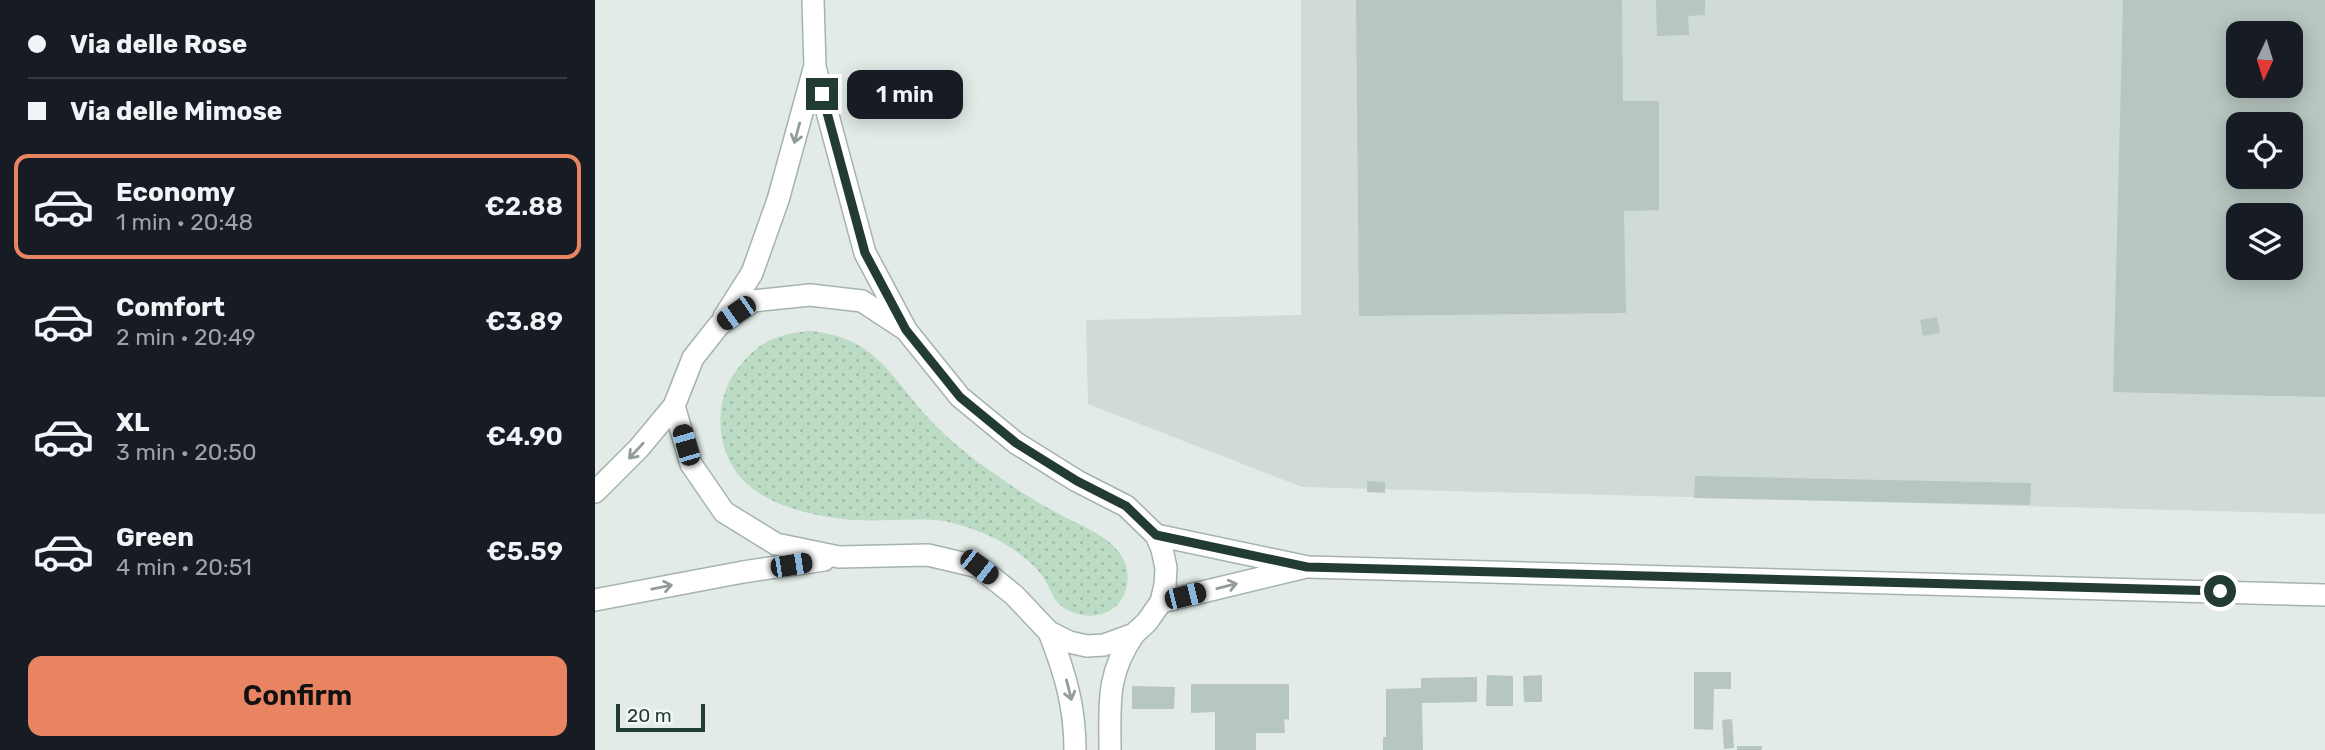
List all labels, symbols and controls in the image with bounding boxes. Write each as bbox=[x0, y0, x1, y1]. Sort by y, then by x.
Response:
north arrow bbox=[2226, 21, 2303, 98]
map controls bbox=[2226, 21, 2303, 280]
text: Via delle Rose bbox=[70, 29, 247, 60]
callout: 1 min bbox=[847, 70, 962, 119]
route end bbox=[806, 78, 838, 110]
text: 1 min bbox=[876, 80, 934, 108]
text: Via delle Mimose bbox=[70, 96, 282, 127]
button: locate bbox=[2226, 112, 2303, 189]
one-way arrow bbox=[790, 122, 803, 144]
icon: car bbox=[32, 175, 95, 238]
text: Economy bbox=[116, 177, 235, 208]
text: €2.88 bbox=[485, 191, 563, 222]
button: layers bbox=[2226, 203, 2303, 280]
text: 1 min · 20:48 bbox=[116, 208, 253, 236]
icon: car bbox=[32, 290, 95, 353]
text: Comfort bbox=[116, 292, 225, 323]
car bbox=[713, 292, 760, 334]
text: €3.89 bbox=[485, 306, 563, 337]
text: 2 min · 20:49 bbox=[116, 323, 256, 351]
icon: car bbox=[32, 405, 95, 468]
text: XL bbox=[116, 407, 149, 438]
text: €4.90 bbox=[486, 421, 563, 452]
car bbox=[671, 422, 702, 468]
text: 3 min · 20:50 bbox=[116, 438, 257, 466]
one-way arrow bbox=[628, 442, 645, 459]
icon: car bbox=[32, 520, 95, 583]
text: Green bbox=[116, 522, 194, 553]
text: €5.59 bbox=[487, 536, 563, 567]
car bbox=[956, 546, 1003, 588]
car bbox=[769, 551, 814, 579]
text: 4 min · 20:51 bbox=[116, 553, 252, 581]
route start bbox=[2204, 575, 2236, 607]
one-way arrow bbox=[1215, 579, 1238, 592]
one-way arrow bbox=[650, 580, 673, 594]
car bbox=[1163, 581, 1208, 611]
button: Confirm bbox=[28, 656, 567, 736]
one-way arrow bbox=[1063, 678, 1076, 700]
scale bar bbox=[616, 701, 705, 733]
text: 20 m bbox=[627, 704, 672, 727]

